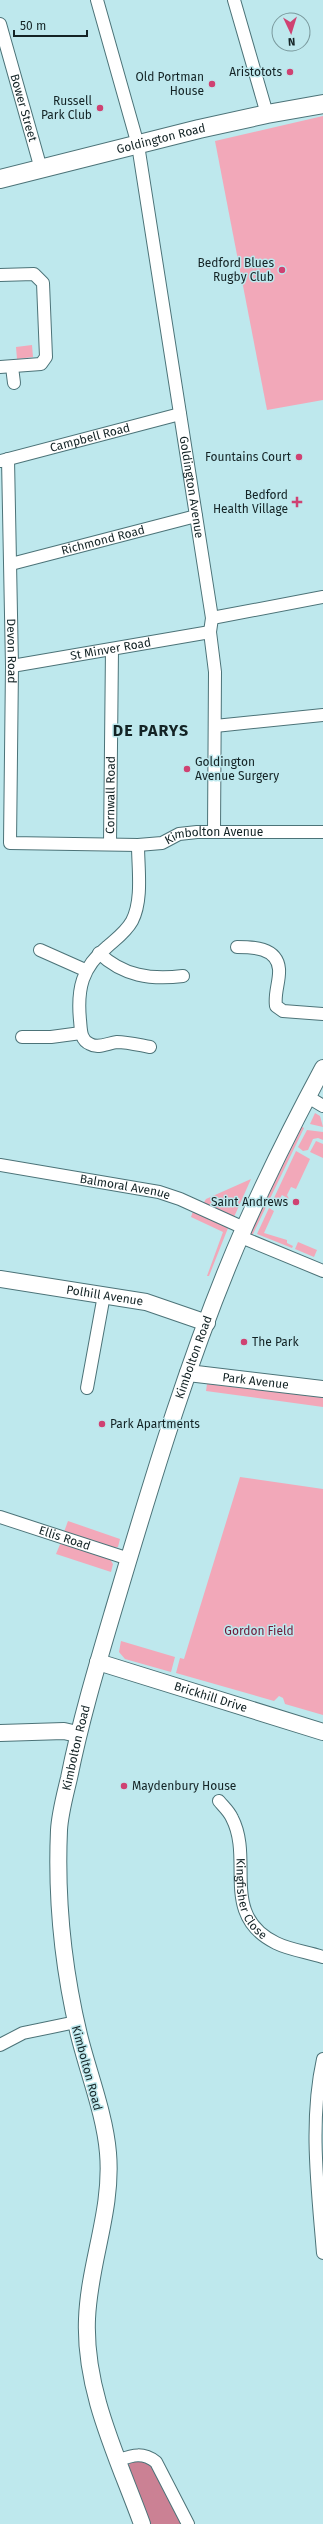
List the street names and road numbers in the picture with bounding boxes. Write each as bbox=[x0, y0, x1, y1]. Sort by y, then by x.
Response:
street label: Bower Street bbox=[7, 72, 40, 144]
street label: Goldington Road bbox=[115, 121, 207, 156]
street label: Campbell Road bbox=[48, 420, 132, 455]
street label: Goldington Avenue bbox=[177, 435, 206, 539]
street label: Richmond Road bbox=[60, 523, 146, 558]
street label: Devon Road bbox=[4, 618, 19, 684]
street label: St Minver Road bbox=[69, 635, 152, 663]
street label: Cornwall Road bbox=[103, 756, 118, 834]
street label: Kimbolton Avenue bbox=[162, 825, 263, 847]
street label: Balmoral Avenue bbox=[79, 1172, 172, 1202]
street label: Polhill Avenue bbox=[65, 1283, 144, 1308]
street label: Kimbolton Road bbox=[172, 1314, 215, 1401]
street label: Park Avenue bbox=[222, 1370, 289, 1392]
street label: Ellis Road bbox=[37, 1523, 92, 1553]
street label: Brickhill Drive bbox=[172, 1679, 249, 1715]
street label: Kimbolton Road bbox=[59, 1703, 93, 1792]
street label: Kingfisher Close bbox=[233, 1858, 270, 1942]
street label: Kimbolton Road bbox=[69, 2024, 105, 2112]

